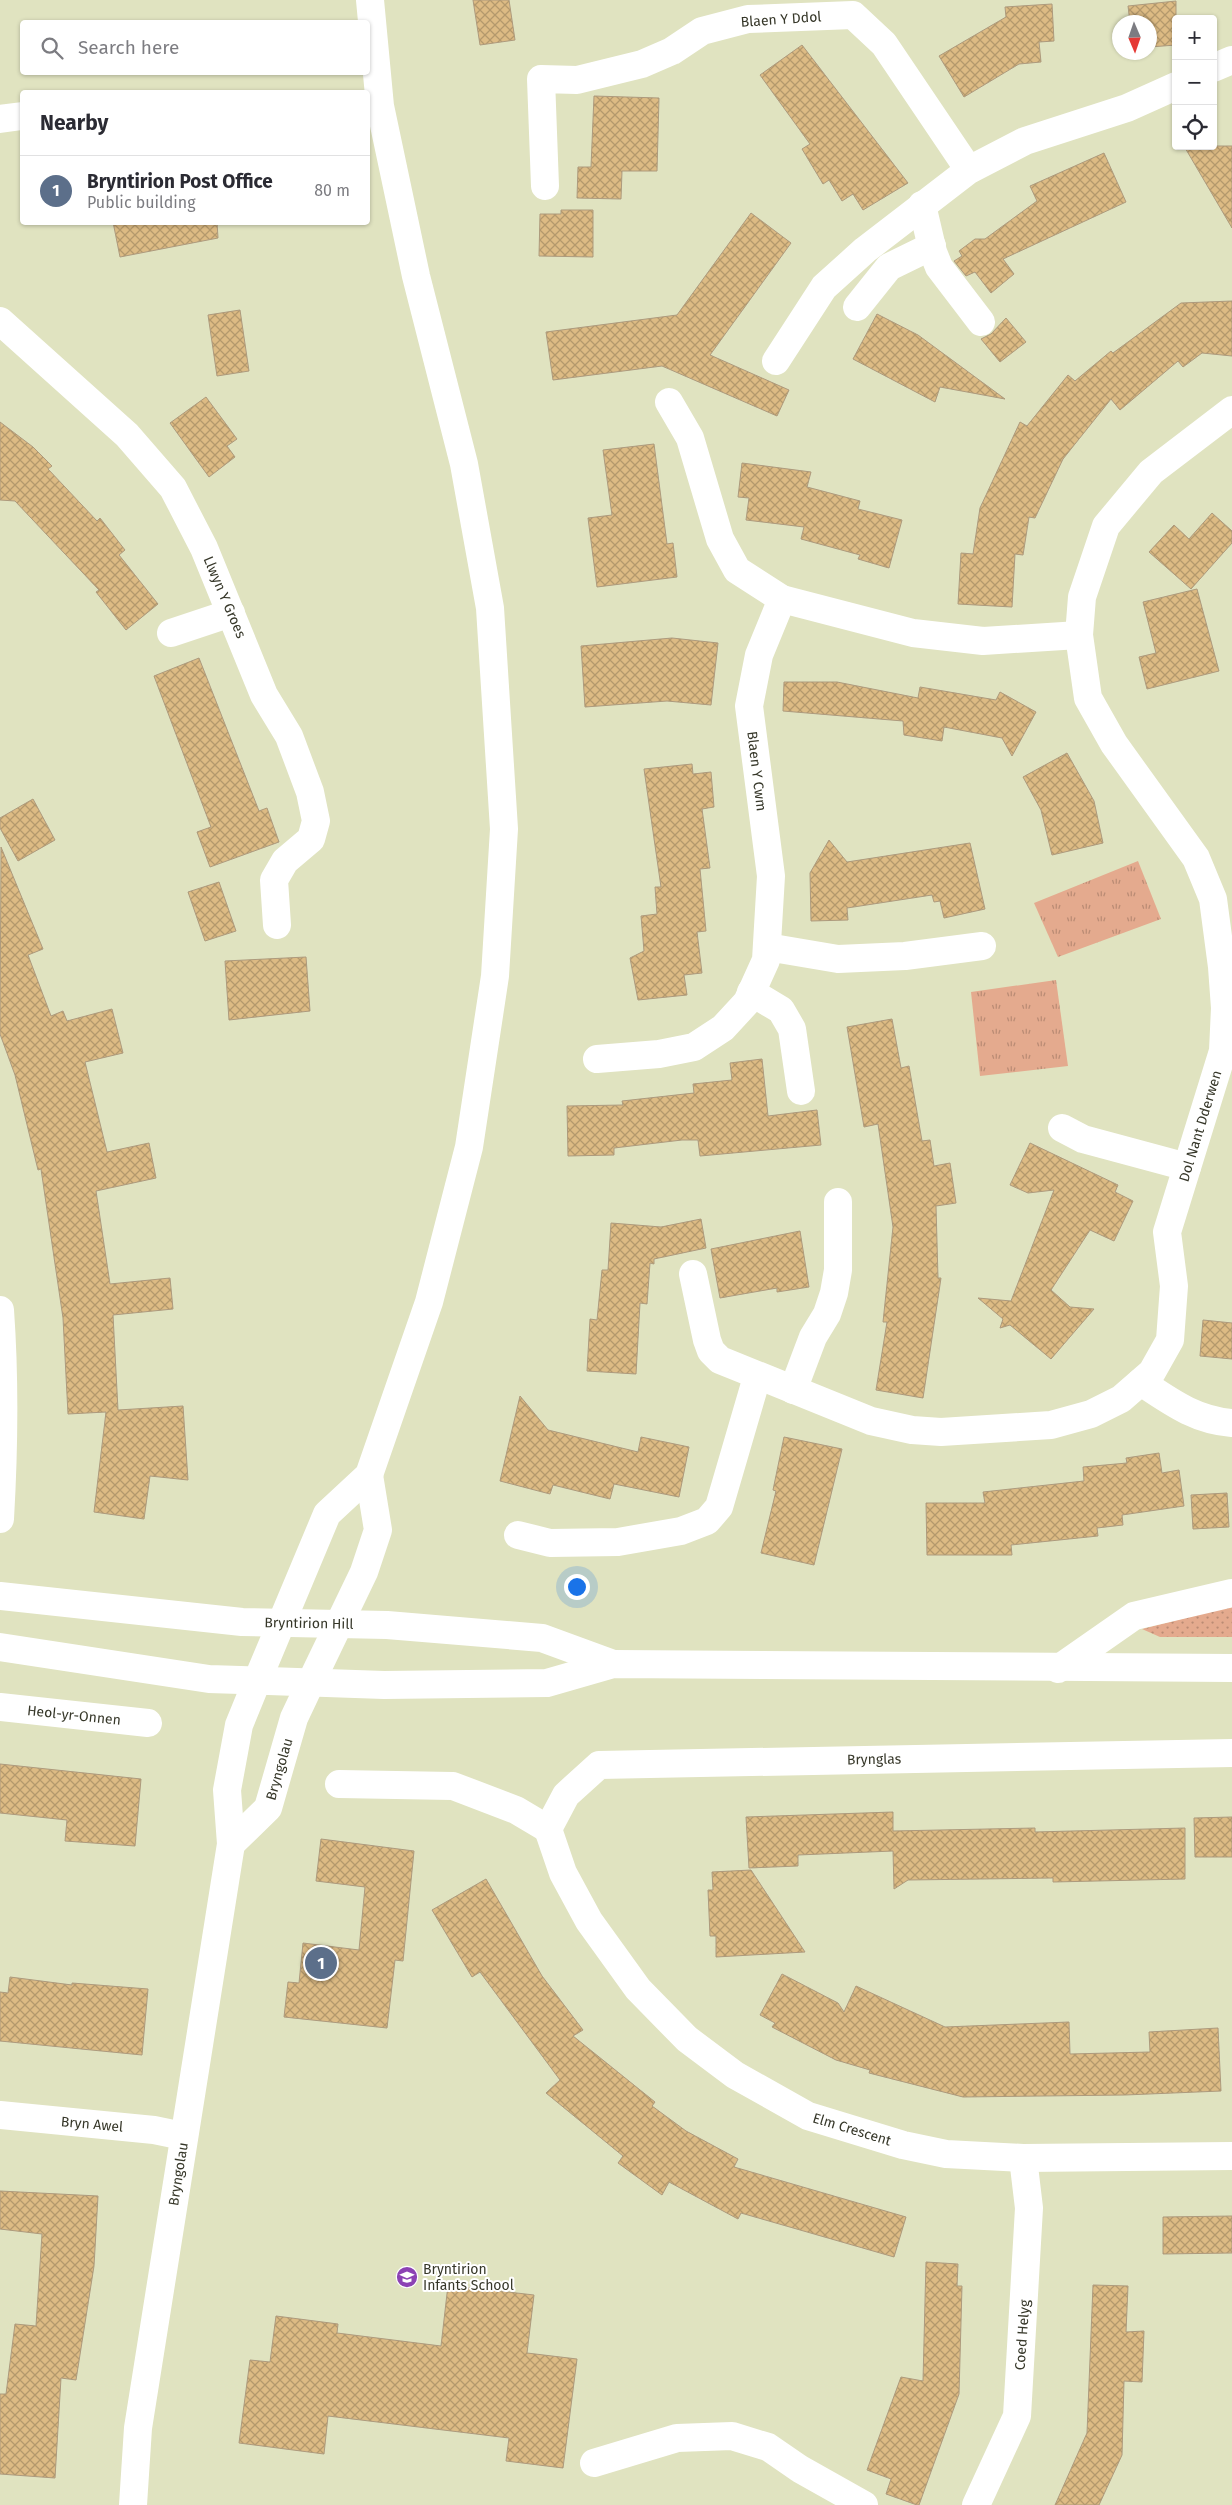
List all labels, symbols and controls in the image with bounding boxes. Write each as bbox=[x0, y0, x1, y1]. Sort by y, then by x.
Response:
street label: Blaen Y Ddol bbox=[740, 8, 822, 31]
north arrow bbox=[1112, 15, 1157, 60]
map controls bbox=[1172, 15, 1217, 150]
button: + bbox=[1172, 15, 1217, 60]
search box bbox=[20, 20, 370, 75]
icon: search bbox=[38, 34, 66, 62]
text: Search here bbox=[78, 36, 179, 59]
button: − bbox=[1172, 60, 1217, 105]
button: locate bbox=[1172, 105, 1217, 150]
text: Nearby bbox=[40, 110, 108, 136]
text: Bryntirion Post Office bbox=[87, 170, 273, 193]
text: 1 bbox=[52, 181, 60, 200]
text: 80 m bbox=[314, 181, 350, 200]
text: Public building bbox=[87, 193, 195, 212]
street label: Llwyn Y Groes bbox=[200, 554, 250, 641]
street label: Blaen Y Cwm bbox=[743, 730, 770, 812]
street label: Dol Nant Dderwen bbox=[1175, 1068, 1225, 1184]
your location bbox=[564, 1574, 590, 1600]
street label: Bryntirion Hill bbox=[264, 1614, 354, 1633]
street label: Heol-yr-Onnen bbox=[26, 1702, 122, 1729]
street label: Bryngolau bbox=[262, 1736, 296, 1802]
street label: Brynglas bbox=[847, 1751, 902, 1768]
pin: 1 bbox=[305, 1944, 337, 1982]
street label: Elm Crescent bbox=[810, 2109, 894, 2150]
street label: Bryn Awel bbox=[60, 2113, 124, 2136]
street label: Bryngolau bbox=[165, 2141, 192, 2207]
place label: Bryntirion Infants School bbox=[423, 2261, 514, 2294]
school or university icon: Bryntirion Infants School bbox=[395, 2265, 419, 2289]
street label: Coed Helyg bbox=[1012, 2298, 1033, 2371]

